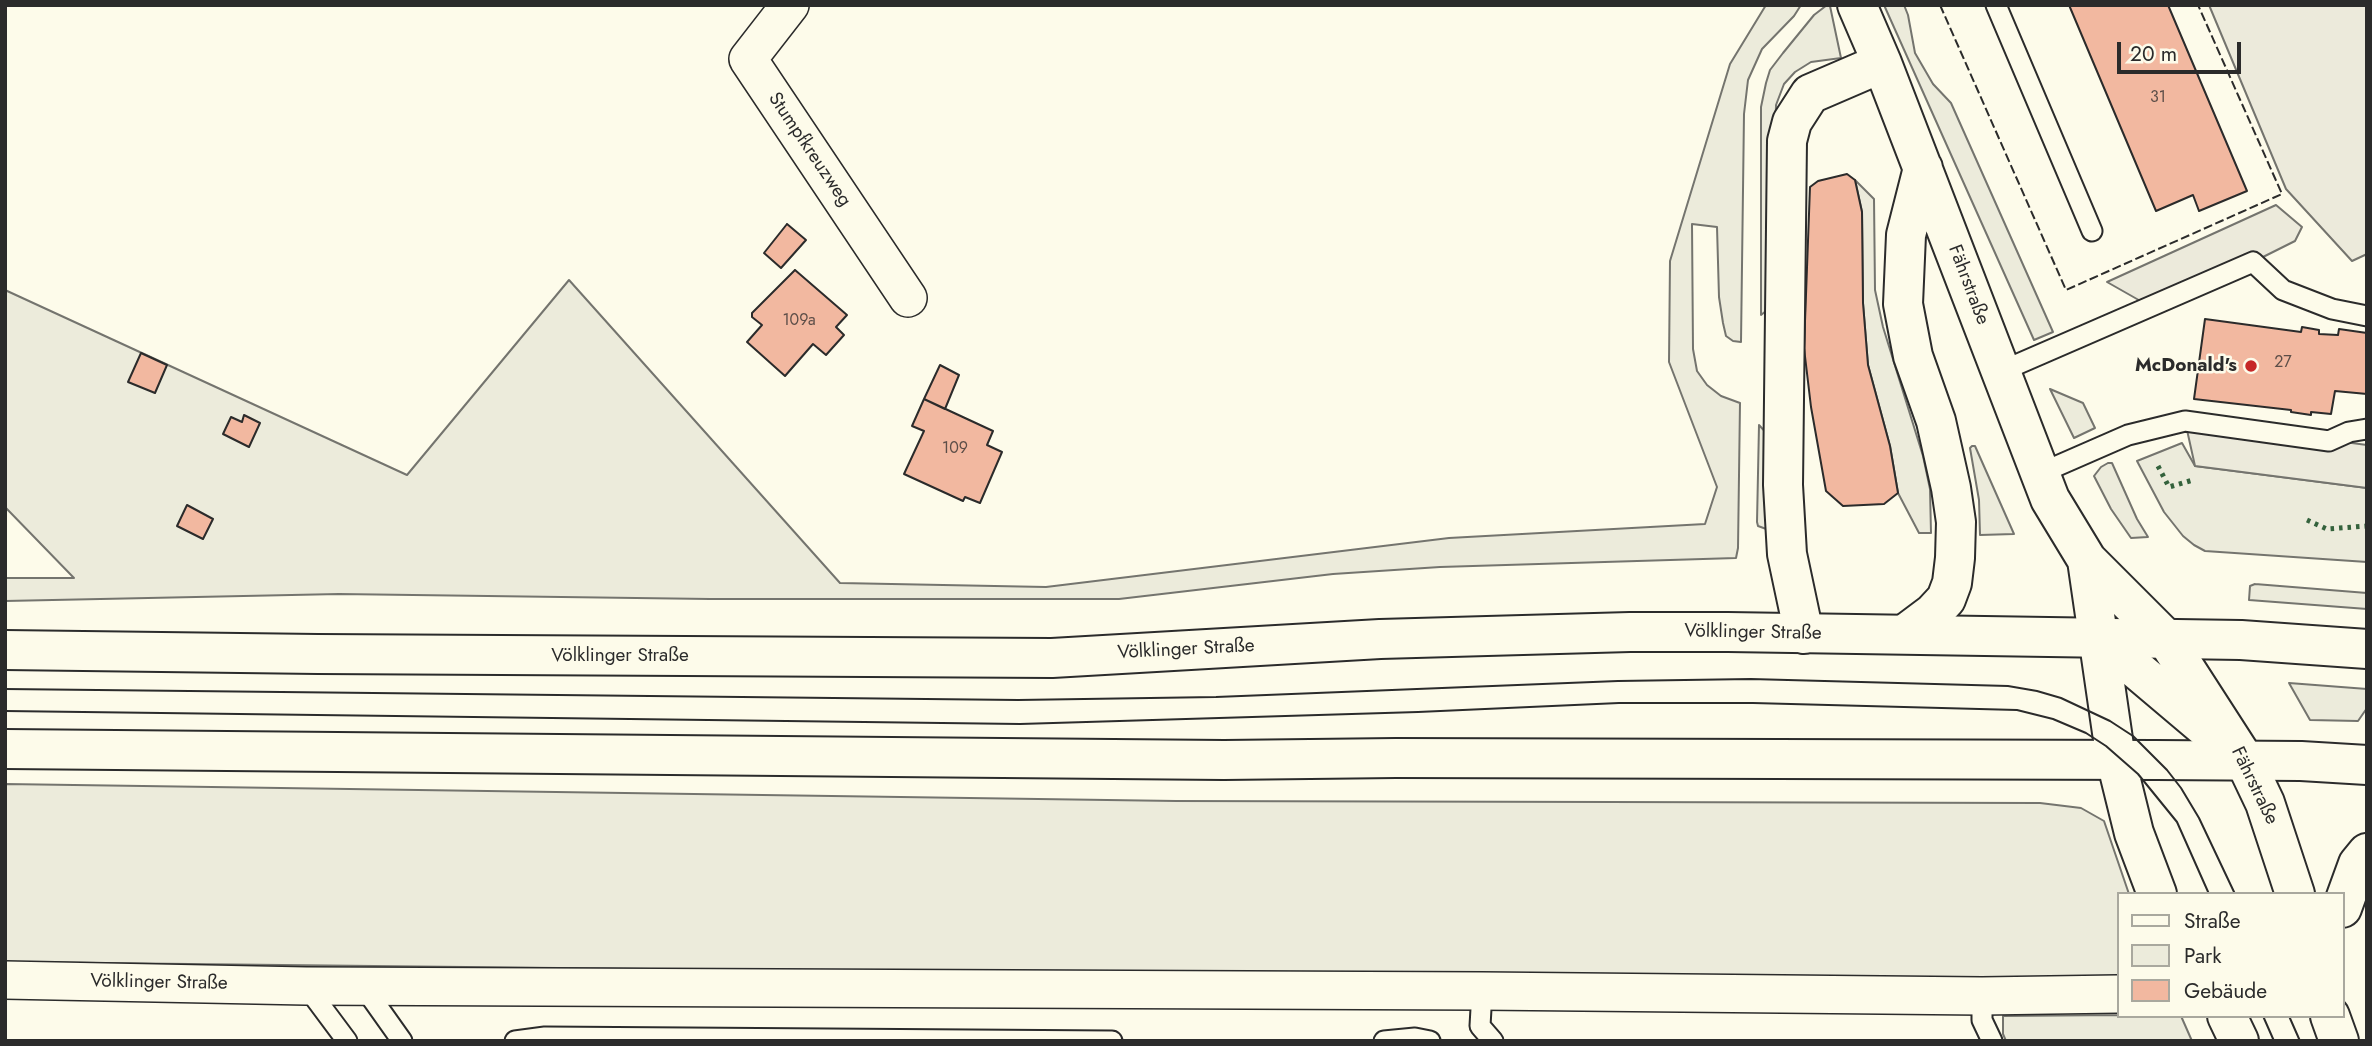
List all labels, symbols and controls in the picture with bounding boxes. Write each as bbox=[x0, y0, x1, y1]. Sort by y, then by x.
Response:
scale bar bbox=[2120, 28, 2244, 72]
text: 20 m bbox=[2130, 39, 2177, 69]
house number: 31 bbox=[2150, 88, 2166, 108]
street label: Stumpfkreuzweg bbox=[762, 89, 856, 211]
street label: Fährstraße bbox=[1942, 242, 1994, 328]
house number: 109a bbox=[782, 311, 816, 331]
house number: 27 bbox=[2274, 353, 2292, 373]
place label: McDonald's bbox=[2135, 355, 2237, 377]
marker: McDonald's bbox=[2243, 358, 2259, 374]
house number: 109 bbox=[942, 439, 968, 459]
street label: Völklinger Straße bbox=[1684, 620, 1822, 646]
street label: Völklinger Straße bbox=[1117, 635, 1255, 665]
street label: Völklinger Straße bbox=[551, 645, 689, 667]
street label: Fährstraße bbox=[2225, 743, 2283, 829]
legend bbox=[2116, 892, 2344, 1018]
text: Straße bbox=[2184, 906, 2241, 936]
text: Park bbox=[2184, 941, 2221, 971]
street label: Völklinger Straße bbox=[90, 970, 228, 996]
text: Gebäude bbox=[2184, 976, 2267, 1006]

